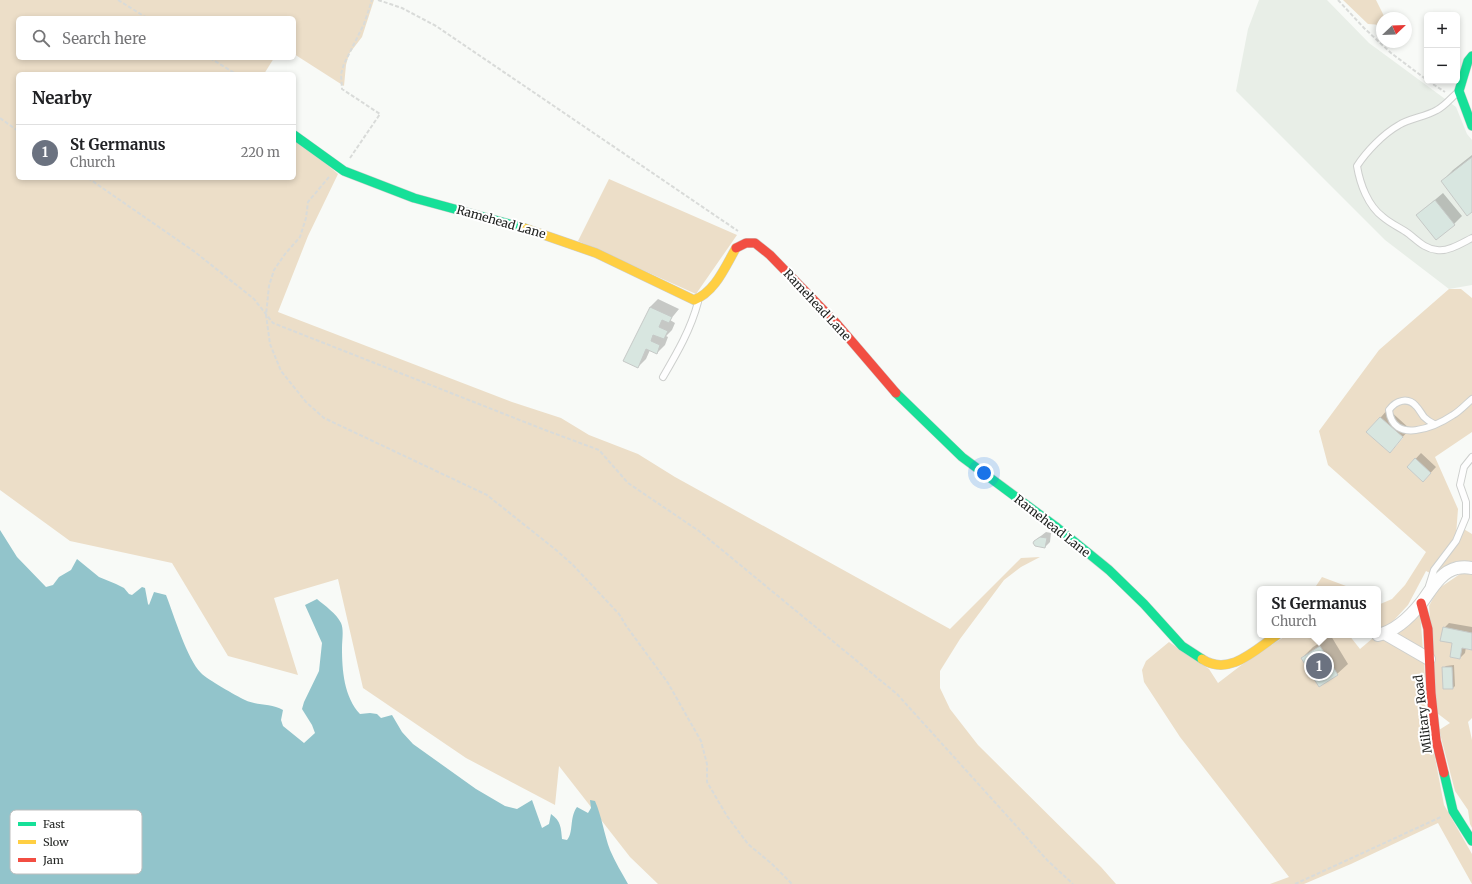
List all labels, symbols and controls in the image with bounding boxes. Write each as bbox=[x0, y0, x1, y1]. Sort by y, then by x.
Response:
north arrow bbox=[1376, 12, 1412, 48]
map controls bbox=[1424, 12, 1460, 84]
button: + bbox=[1424, 12, 1460, 48]
search box bbox=[16, 16, 296, 60]
icon: search bbox=[30, 27, 52, 49]
text: Search here bbox=[62, 29, 146, 48]
button: − bbox=[1424, 48, 1460, 84]
text: Nearby bbox=[32, 87, 92, 109]
text: St Germanus bbox=[70, 135, 166, 154]
text: 1 bbox=[42, 144, 48, 161]
text: 220 m bbox=[241, 144, 280, 161]
text: Church bbox=[70, 154, 115, 171]
street label: Ramehead Lane bbox=[455, 202, 547, 241]
street label: Ramehead Lane bbox=[780, 266, 854, 343]
your location bbox=[974, 463, 994, 483]
street label: Ramehead Lane bbox=[1011, 491, 1093, 560]
popup bbox=[1257, 586, 1381, 638]
text: St Germanus bbox=[1271, 594, 1367, 613]
text: Church bbox=[1271, 613, 1317, 630]
pin: 1 bbox=[1306, 651, 1332, 681]
street label: Military Road bbox=[1410, 674, 1435, 754]
legend bbox=[10, 810, 142, 874]
text: Fast bbox=[43, 817, 66, 831]
text: Slow bbox=[43, 835, 69, 849]
text: Jam bbox=[42, 853, 64, 867]

